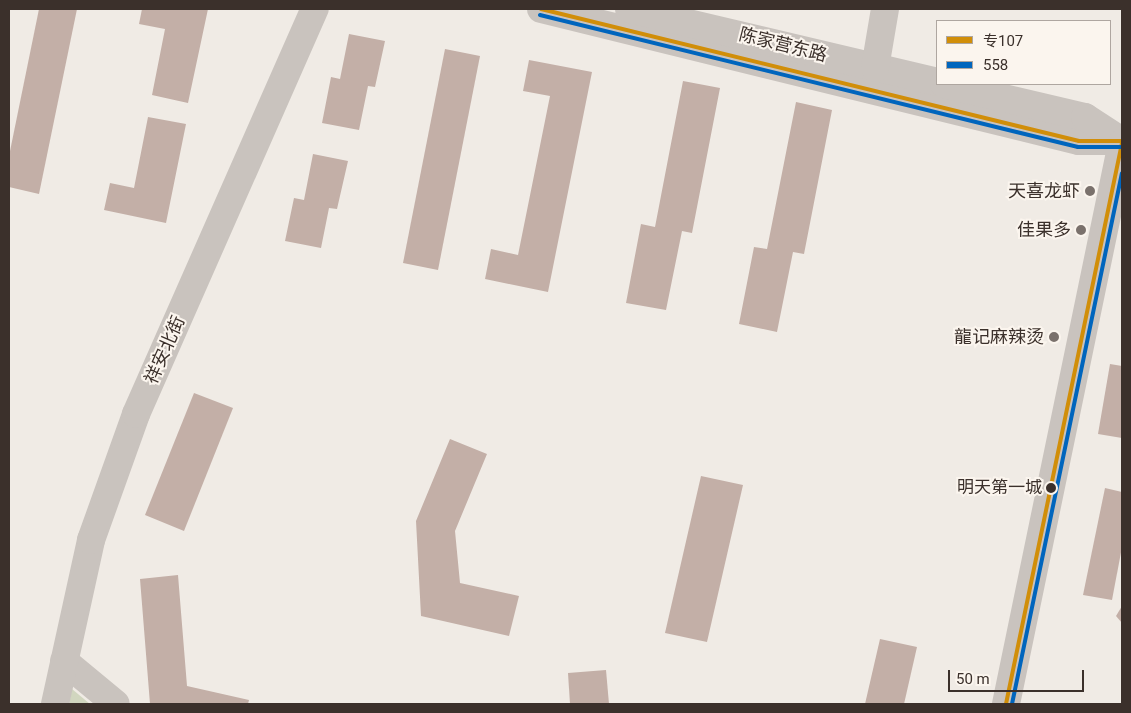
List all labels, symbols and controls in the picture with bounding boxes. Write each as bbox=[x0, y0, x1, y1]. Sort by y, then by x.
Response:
legend bbox=[936, 20, 1111, 85]
street label: 陈家营东路 bbox=[737, 24, 829, 66]
text: 专107 bbox=[983, 32, 1023, 50]
text: 558 bbox=[983, 56, 1008, 74]
place label: 天喜龙虾 bbox=[1008, 180, 1080, 202]
marker: 天喜龙虾 bbox=[1084, 185, 1096, 197]
place label: 佳果多 bbox=[1017, 219, 1071, 241]
marker: 佳果多 bbox=[1075, 224, 1087, 236]
street label: 祥安北街 bbox=[140, 313, 190, 387]
place label: 龍记麻辣烫 bbox=[954, 326, 1044, 348]
marker: 龍记麻辣烫 bbox=[1048, 331, 1060, 343]
place label: 明天第一城 bbox=[957, 478, 1042, 498]
marker: 明天第一城 bbox=[1046, 483, 1056, 493]
scale bar bbox=[951, 660, 1087, 692]
text: 50 m bbox=[956, 670, 990, 688]

